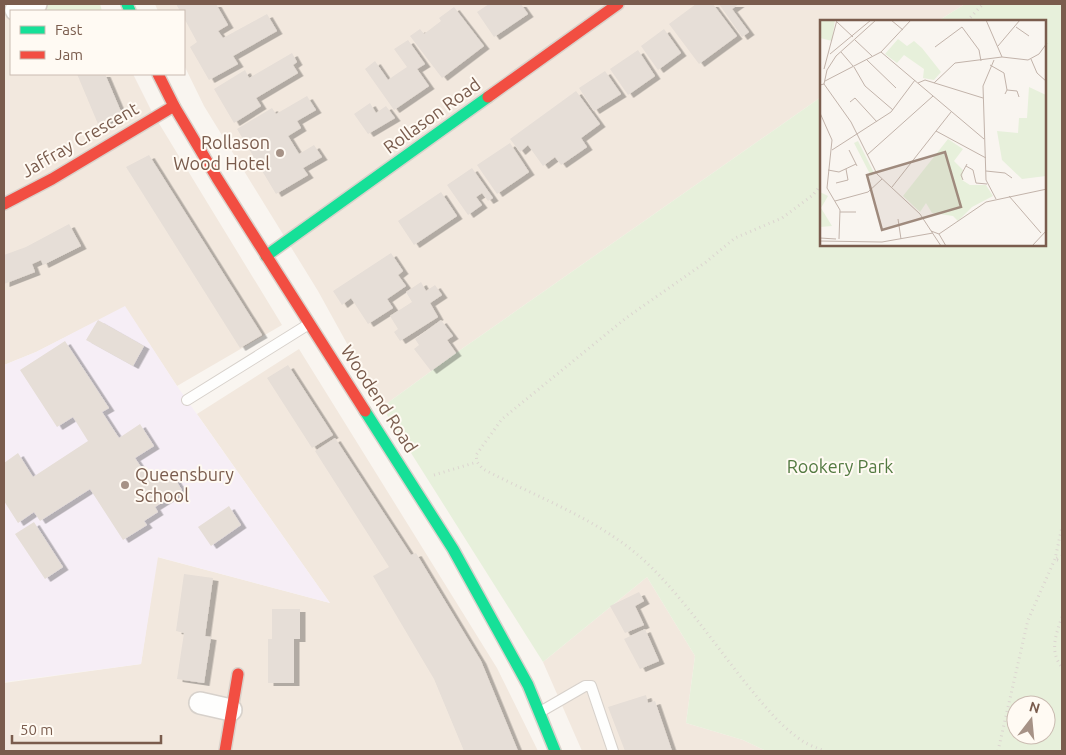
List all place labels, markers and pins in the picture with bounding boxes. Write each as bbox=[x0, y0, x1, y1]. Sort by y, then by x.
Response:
place label: Rollason Wood Hotel bbox=[173, 132, 270, 173]
marker: Rollason Wood Hotel bbox=[274, 147, 286, 159]
place label: Queensbury School bbox=[135, 464, 234, 505]
marker: Queensbury School bbox=[119, 479, 131, 491]

